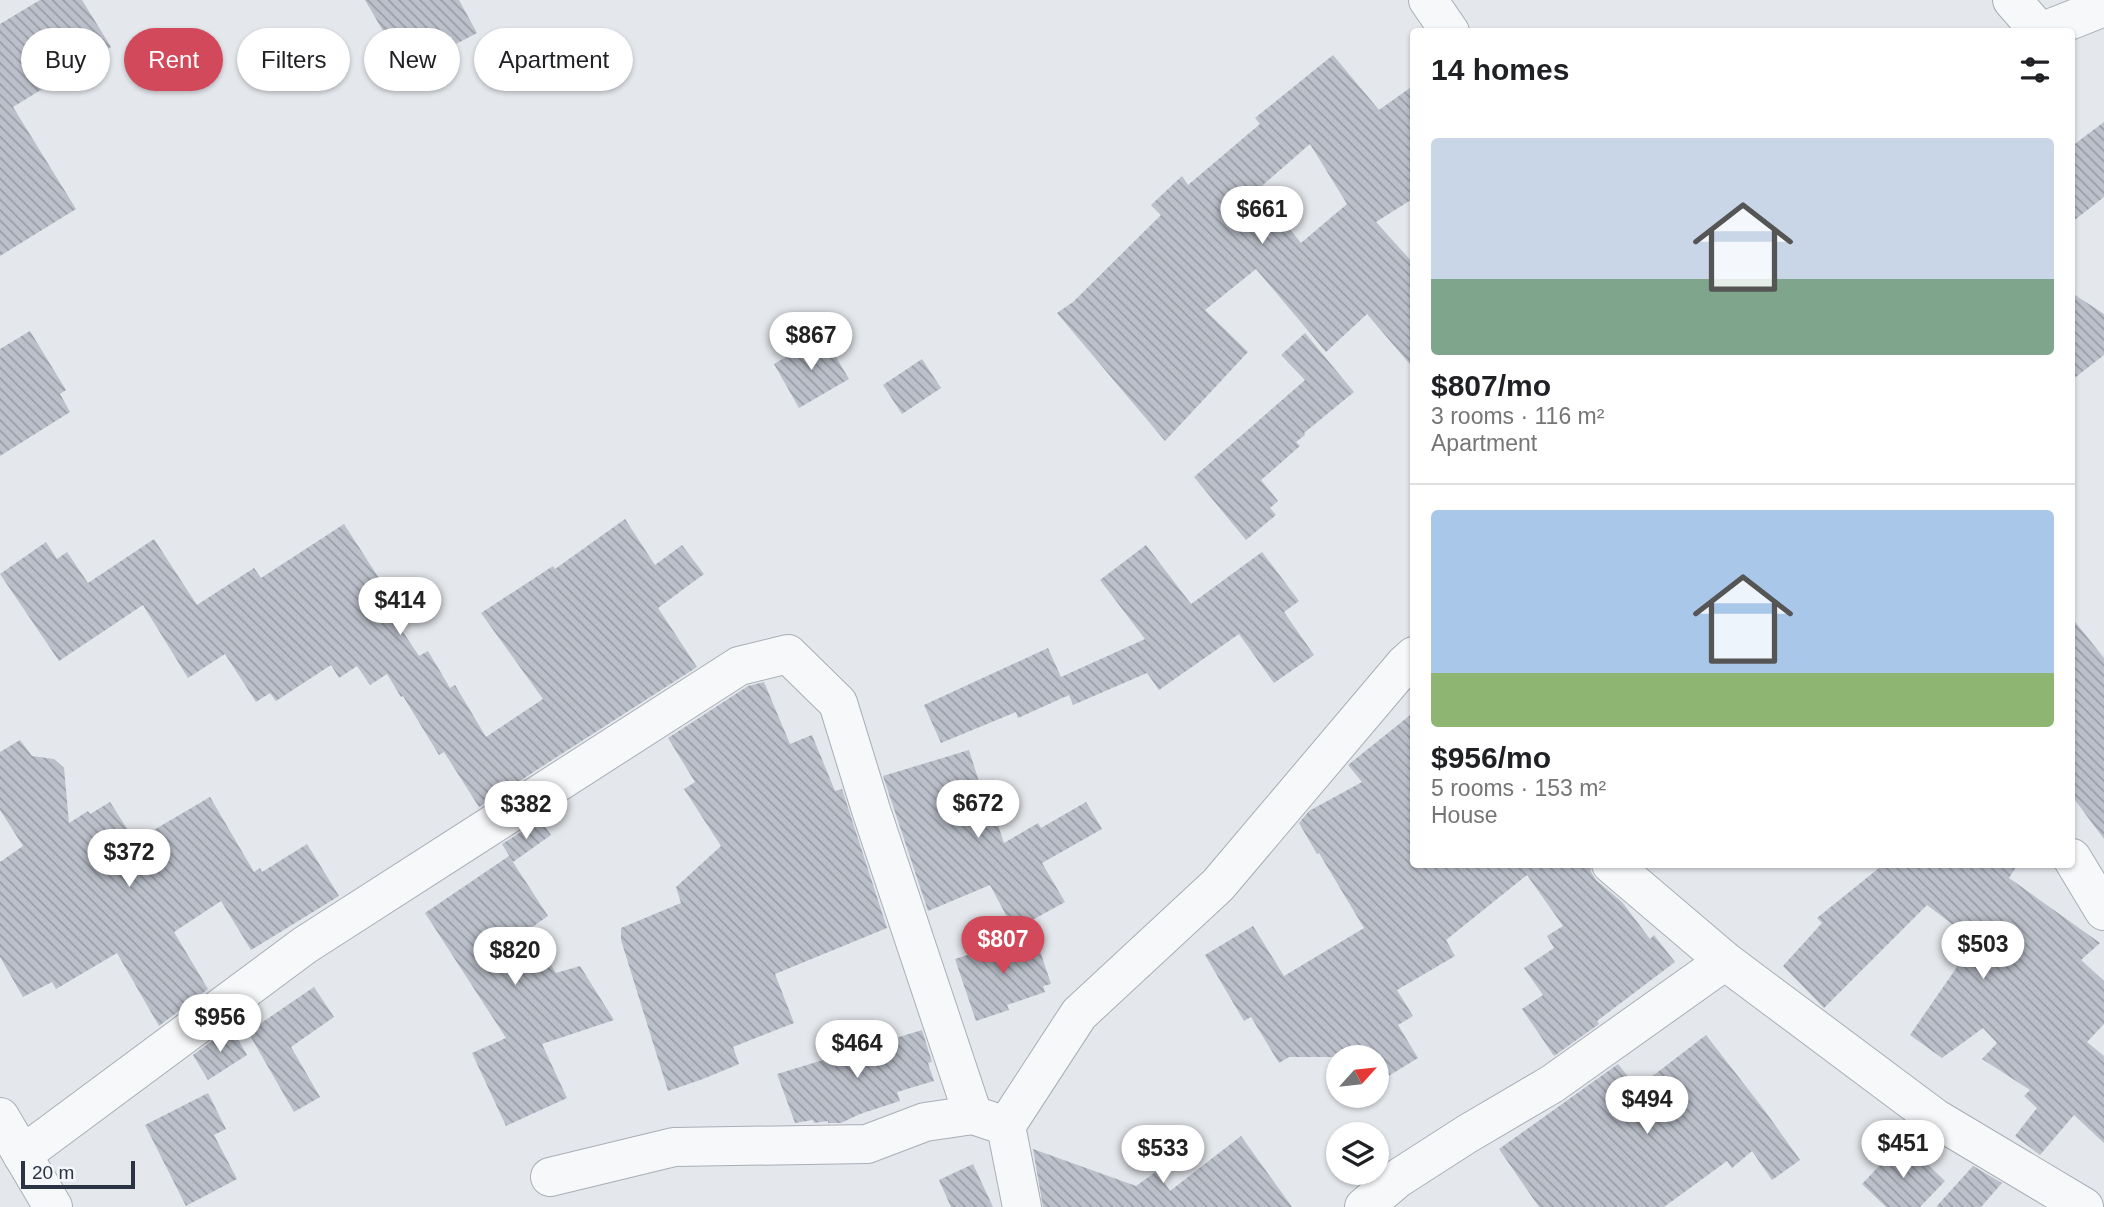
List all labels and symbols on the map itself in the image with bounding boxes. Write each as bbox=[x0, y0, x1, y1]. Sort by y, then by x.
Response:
pin: $661 bbox=[1221, 187, 1303, 246]
pin: $867 bbox=[770, 312, 852, 372]
pin: $414 bbox=[359, 578, 441, 637]
pin: $672 bbox=[937, 780, 1019, 840]
pin: $382 bbox=[485, 782, 567, 841]
pin: $372 bbox=[88, 830, 170, 889]
pin: $807 bbox=[962, 916, 1044, 976]
pin: $503 bbox=[1942, 922, 2024, 981]
pin: $820 bbox=[474, 928, 556, 987]
pin: $956 bbox=[179, 995, 261, 1054]
pin: $464 bbox=[816, 1020, 898, 1080]
north arrow bbox=[1326, 1045, 1390, 1108]
pin: $494 bbox=[1606, 1076, 1688, 1136]
pin: $451 bbox=[1862, 1120, 1944, 1180]
pin: $533 bbox=[1122, 1126, 1204, 1185]
scale bar bbox=[21, 1158, 135, 1190]

